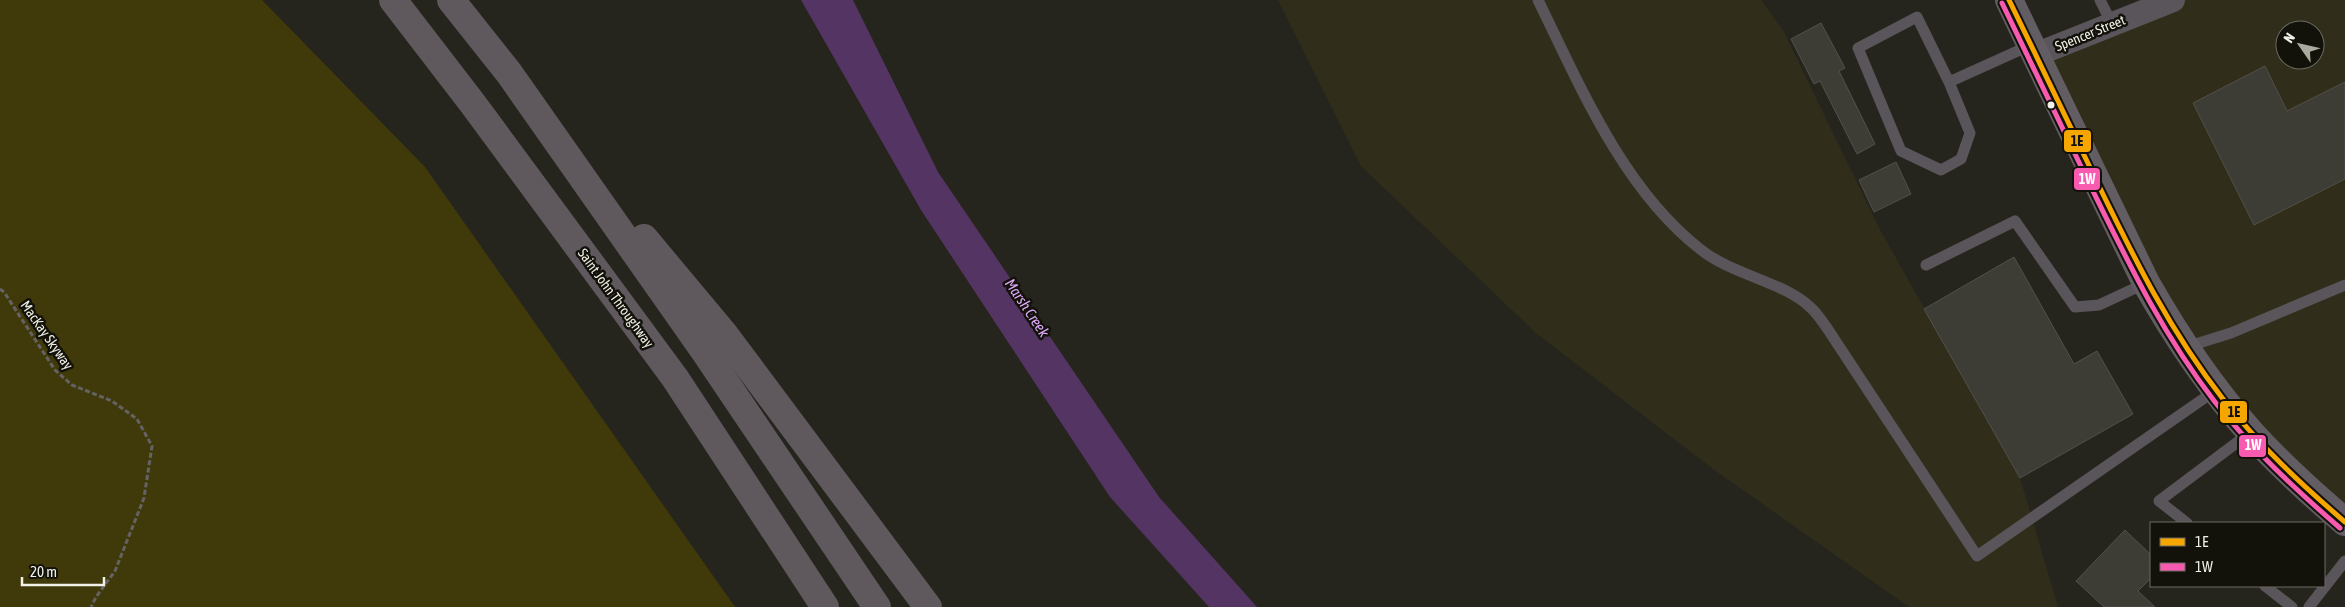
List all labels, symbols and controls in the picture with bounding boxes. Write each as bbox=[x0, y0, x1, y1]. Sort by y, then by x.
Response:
street label: Spencer Street bbox=[2053, 12, 2127, 54]
north arrow bbox=[2275, 20, 2325, 70]
text: N bbox=[2280, 30, 2298, 46]
unlabelled marker bbox=[2046, 100, 2056, 110]
line badge: 1E bbox=[2063, 129, 2092, 153]
text: 1E bbox=[2071, 133, 2083, 149]
line badge: 1W bbox=[2073, 167, 2101, 191]
text: 1W bbox=[2079, 171, 2096, 187]
street label: Saint John Throughway bbox=[575, 245, 657, 351]
water label: Marsh Creek bbox=[1002, 275, 1053, 340]
street label: MacKay Skyway bbox=[17, 298, 77, 373]
line badge: 1E bbox=[2219, 400, 2248, 424]
text: 1E bbox=[2228, 404, 2240, 420]
line badge: 1W bbox=[2238, 434, 2267, 458]
text: 1W bbox=[2245, 437, 2262, 453]
legend bbox=[2150, 522, 2325, 587]
text: 1E bbox=[2195, 533, 2209, 550]
scale bar bbox=[22, 554, 105, 586]
text: 1W bbox=[2195, 558, 2213, 575]
text: 20 m bbox=[30, 563, 57, 580]

